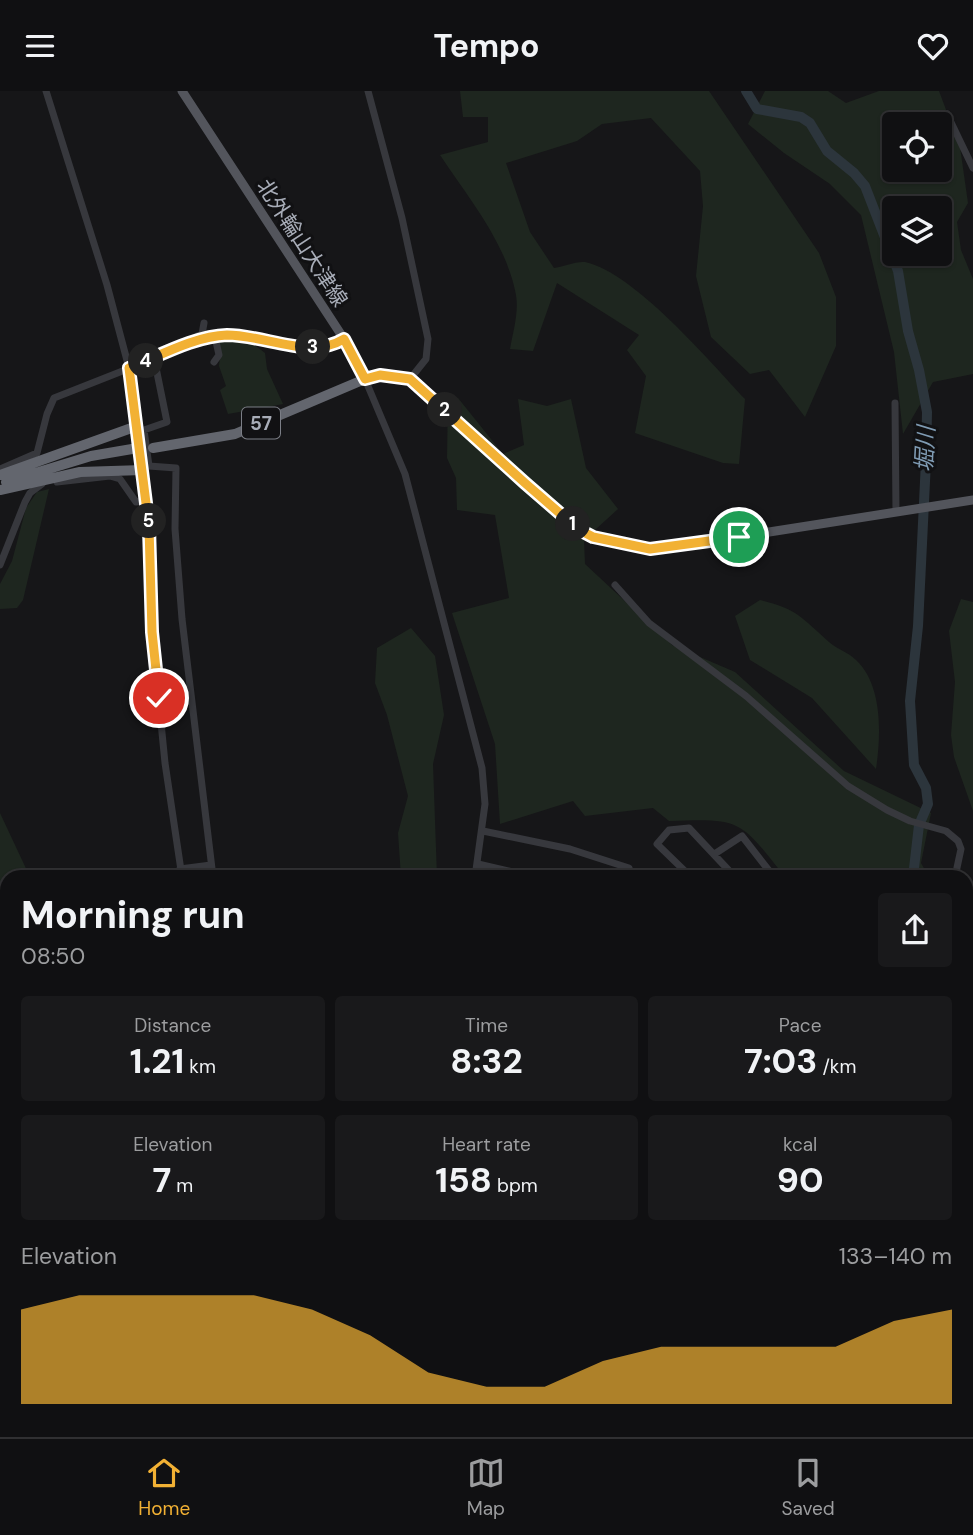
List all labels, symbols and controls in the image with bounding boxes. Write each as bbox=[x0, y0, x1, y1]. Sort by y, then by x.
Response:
text: Tempo bbox=[433, 25, 540, 67]
icon: menu bbox=[21, 27, 59, 65]
icon: heart bbox=[914, 27, 952, 65]
map controls bbox=[882, 112, 952, 266]
button: locate bbox=[882, 112, 952, 182]
street label: 北外輪山大津線 bbox=[250, 174, 354, 312]
button: layers bbox=[882, 196, 952, 266]
pin: 3 bbox=[296, 329, 330, 365]
text: 3 bbox=[307, 334, 318, 359]
pin: 4 bbox=[128, 343, 164, 379]
text: 4 bbox=[139, 348, 152, 373]
pin: 2 bbox=[428, 393, 462, 427]
text: 2 bbox=[439, 397, 450, 422]
road number: 57 bbox=[242, 407, 280, 439]
water label: 堀川 bbox=[909, 422, 941, 473]
pin: 5 bbox=[132, 503, 166, 539]
pin: 1 bbox=[556, 507, 590, 541]
pin bbox=[709, 507, 769, 567]
text: 5 bbox=[143, 508, 154, 533]
text: 1 bbox=[569, 511, 576, 536]
icon: arrive bbox=[720, 518, 758, 556]
pin bbox=[129, 668, 189, 728]
icon: check bbox=[140, 679, 178, 717]
text: Morning run bbox=[21, 890, 245, 940]
button: share bbox=[878, 893, 952, 967]
text: 08:50 bbox=[21, 941, 85, 971]
text: Distance bbox=[134, 1013, 211, 1038]
text: Time bbox=[465, 1013, 508, 1038]
text: Pace bbox=[779, 1013, 821, 1038]
text: 1.21 bbox=[130, 1038, 184, 1084]
text: 8:32 bbox=[450, 1038, 523, 1084]
text: 7:03 bbox=[744, 1038, 817, 1084]
text: km bbox=[184, 1054, 216, 1079]
text: /km bbox=[817, 1054, 856, 1079]
text: Elevation bbox=[133, 1132, 212, 1157]
text: Heart rate bbox=[442, 1132, 531, 1157]
text: kcal bbox=[783, 1132, 817, 1157]
text: 7 bbox=[152, 1157, 171, 1203]
text: 158 bbox=[435, 1157, 492, 1203]
text: 90 bbox=[777, 1157, 824, 1203]
text: m bbox=[171, 1173, 193, 1198]
text: bpm bbox=[492, 1173, 538, 1198]
text: Elevation bbox=[21, 1241, 117, 1271]
text: 133–140 m bbox=[839, 1241, 952, 1271]
tab: Home bbox=[138, 1454, 190, 1521]
tab: Map bbox=[467, 1454, 505, 1521]
tab: Saved bbox=[781, 1454, 835, 1521]

